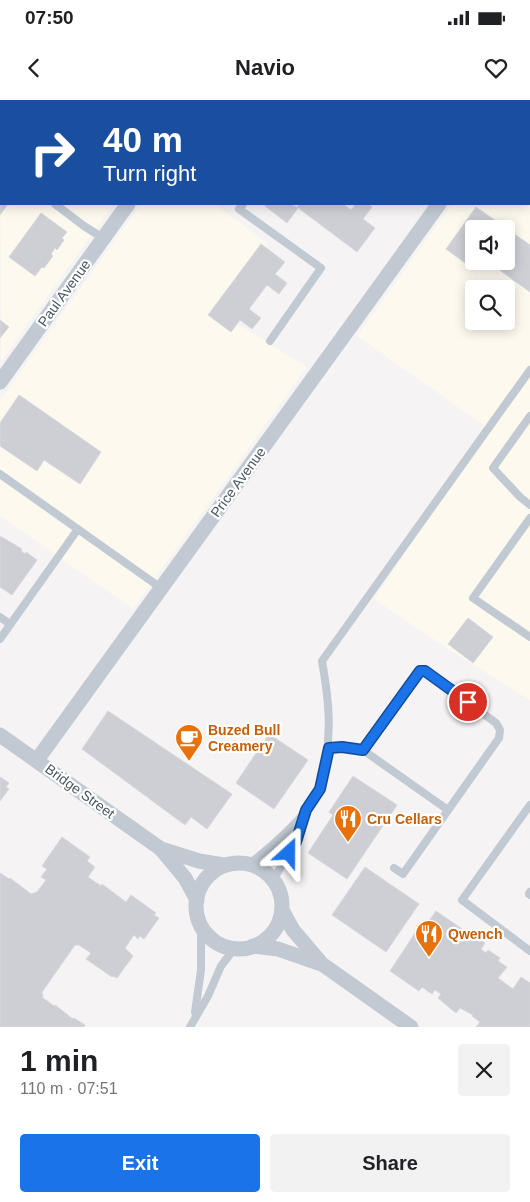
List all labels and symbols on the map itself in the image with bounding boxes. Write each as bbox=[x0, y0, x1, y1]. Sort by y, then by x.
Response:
street label: Paul Avenue bbox=[34, 256, 94, 329]
street label: Price Avenue bbox=[207, 444, 269, 520]
pin bbox=[447, 681, 489, 723]
place label: Buzed Bull Creamery bbox=[208, 722, 280, 754]
cafe icon: Buzed Bull Creamery bbox=[174, 723, 204, 762]
street label: Bridge Street bbox=[42, 761, 118, 822]
restaurant icon: Cru Cellars bbox=[333, 804, 363, 843]
place label: Cru Cellars bbox=[367, 811, 442, 827]
position arrow bbox=[262, 826, 314, 878]
restaurant icon: Qwench bbox=[414, 919, 444, 958]
place label: Qwench bbox=[448, 926, 502, 942]

